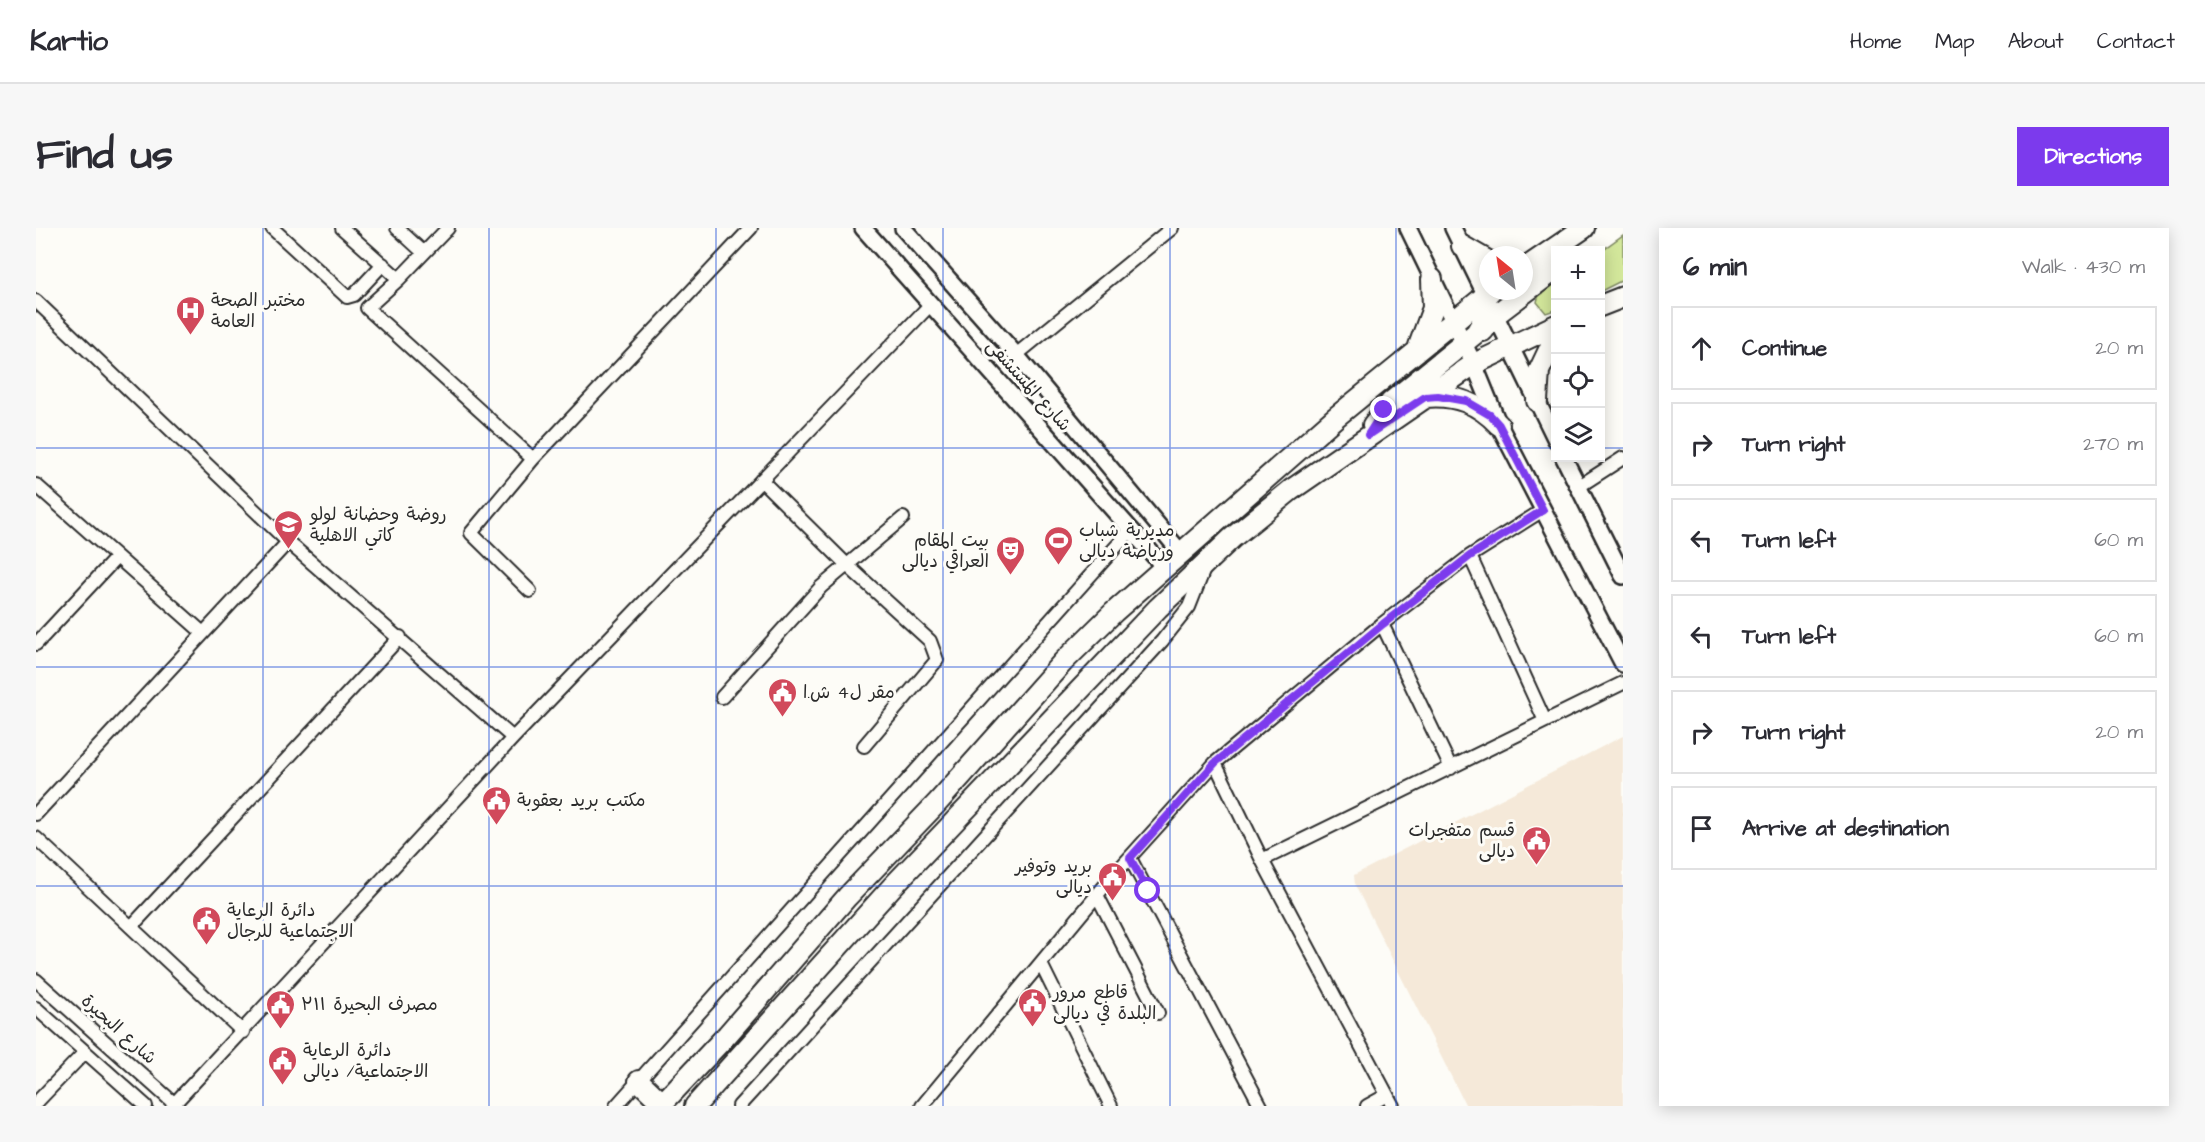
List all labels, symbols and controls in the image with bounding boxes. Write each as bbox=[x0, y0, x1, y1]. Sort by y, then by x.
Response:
text: Kartio bbox=[30, 22, 108, 61]
text: Home bbox=[1850, 27, 1902, 56]
text: Map bbox=[1935, 27, 1975, 56]
text: About bbox=[2008, 27, 2064, 56]
text: Contact bbox=[2097, 27, 2175, 56]
text: Find us bbox=[36, 127, 173, 185]
button: Directions bbox=[2017, 127, 2169, 186]
north arrow bbox=[1479, 246, 1533, 300]
map controls bbox=[1551, 246, 1605, 462]
button: + bbox=[1551, 246, 1605, 300]
text: 6 min bbox=[1683, 249, 1747, 285]
text: Walk · 430 m bbox=[2022, 253, 2145, 281]
place label: مختبر الصحة العامة bbox=[211, 288, 306, 334]
hospital icon: مختبر الصحة العامة bbox=[174, 294, 206, 336]
button: − bbox=[1551, 300, 1605, 354]
icon: ahead bbox=[1685, 332, 1718, 365]
text: Continue bbox=[1742, 333, 1827, 364]
street label: شارع المستشفى bbox=[981, 334, 1077, 437]
text: 20 m bbox=[2095, 334, 2143, 362]
button: locate bbox=[1551, 354, 1605, 408]
route end bbox=[1370, 396, 1396, 422]
button: layers bbox=[1551, 408, 1605, 462]
icon: right bbox=[1685, 428, 1718, 461]
text: Turn right bbox=[1742, 429, 1845, 460]
text: 270 m bbox=[2083, 430, 2143, 458]
place label: روضة وحضانة لولو كاتي الاهلية bbox=[309, 502, 447, 551]
school or university icon: روضة وحضانة لولو كاتي الاهلية bbox=[273, 508, 305, 550]
place label: مديرية شباب ورياضة ديالى bbox=[1079, 518, 1175, 564]
sports icon: مديرية شباب ورياضة ديالى bbox=[1042, 524, 1074, 566]
icon: left bbox=[1685, 524, 1718, 557]
text: Turn left bbox=[1742, 525, 1836, 556]
text: 60 m bbox=[2094, 526, 2143, 554]
place label: بيت المقام العراقي ديالى bbox=[902, 528, 989, 574]
theatre icon: بيت المقام العراقي ديالى bbox=[994, 534, 1026, 576]
icon: left bbox=[1685, 620, 1718, 653]
text: Turn left bbox=[1742, 621, 1836, 652]
text: 60 m bbox=[2094, 622, 2143, 650]
public building icon: مقر ل4 ش.ا bbox=[766, 676, 798, 718]
place label: مقر ل4 ش.ا bbox=[803, 680, 895, 705]
icon: right bbox=[1685, 716, 1718, 749]
text: Turn right bbox=[1742, 717, 1845, 748]
text: 20 m bbox=[2095, 718, 2143, 746]
public building icon: مكتب بريد بعقوبة bbox=[480, 784, 512, 826]
place label: مكتب بريد بعقوبة bbox=[517, 788, 645, 813]
icon: arrive bbox=[1685, 812, 1718, 845]
text: Arrive at destination bbox=[1742, 813, 1949, 844]
place label: قسم متفجرات ديالى bbox=[1408, 818, 1515, 864]
public building icon: قسم متفجرات ديالى bbox=[1520, 824, 1552, 866]
place label: بريد وتوفير ديالى bbox=[1013, 854, 1092, 900]
public building icon: بريد وتوفير ديالى bbox=[1097, 860, 1129, 902]
route start bbox=[1134, 877, 1160, 903]
place label: دائرة الرعاية الاجتماعية للرجال bbox=[227, 898, 353, 944]
public building icon: دائرة الرعاية الاجتماعية للرجال bbox=[190, 904, 222, 946]
place label: قاطع مرور البلدة في ديالى bbox=[1051, 980, 1156, 1026]
public building icon: قاطع مرور البلدة في ديالى bbox=[1016, 986, 1048, 1028]
public building icon: مصرف البحيرة ٣١١ bbox=[264, 988, 296, 1030]
street label: شارع البحيرة bbox=[75, 989, 162, 1070]
place label: مصرف البحيرة ٣١١ bbox=[301, 992, 438, 1017]
place label: دائرة الرعاية الاجتماعية/ ديالى bbox=[303, 1038, 429, 1084]
public building icon: دائرة الرعاية الاجتماعية/ ديالى bbox=[266, 1044, 298, 1086]

